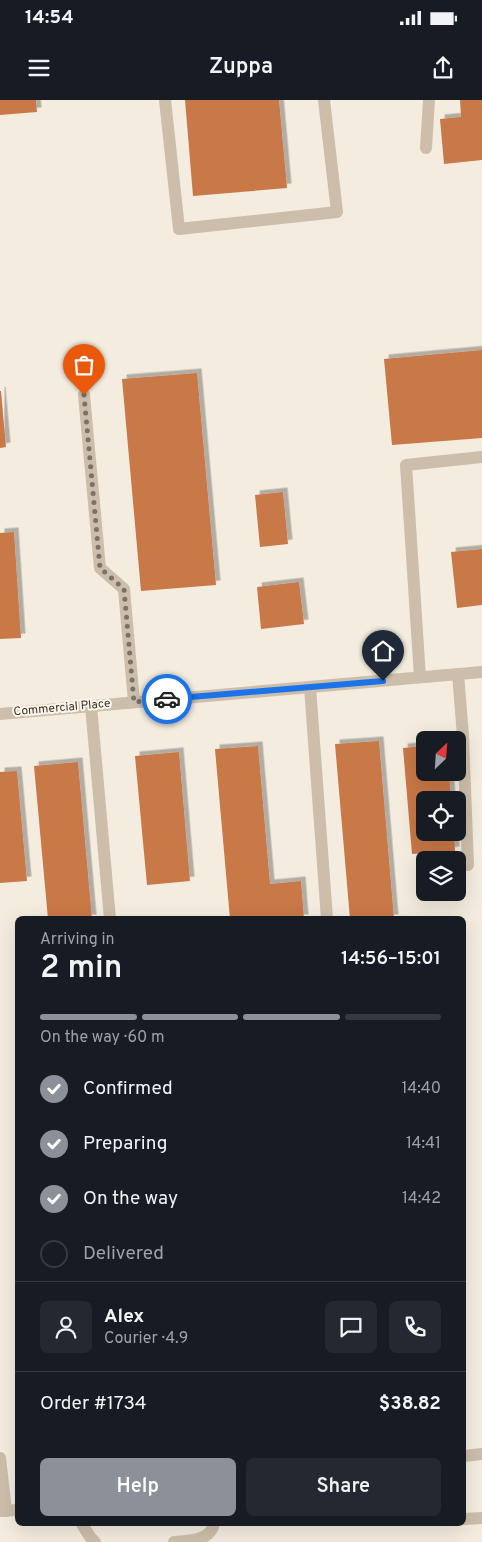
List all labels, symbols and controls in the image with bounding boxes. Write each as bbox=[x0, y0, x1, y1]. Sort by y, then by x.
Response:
text: 14:54 bbox=[25, 6, 74, 30]
icon: menu bbox=[25, 54, 53, 82]
text: Zuppa bbox=[209, 54, 273, 81]
icon: share bbox=[429, 54, 457, 82]
pin bbox=[63, 344, 105, 395]
icon: bag bbox=[70, 351, 98, 379]
pin bbox=[362, 630, 404, 681]
icon: home bbox=[369, 637, 397, 665]
courier bbox=[142, 674, 192, 724]
icon: car bbox=[153, 685, 181, 713]
street label: Commercial Place bbox=[13, 696, 111, 720]
north arrow bbox=[416, 731, 466, 781]
map controls bbox=[416, 731, 466, 901]
button: locate bbox=[416, 791, 466, 841]
button: layers bbox=[416, 851, 466, 901]
text: Arriving in bbox=[40, 930, 115, 950]
text: 14:56–15:01 bbox=[341, 947, 441, 971]
text: 2 min bbox=[40, 949, 122, 989]
text: On the way · 60 m bbox=[40, 1028, 165, 1048]
icon: check bbox=[40, 1075, 68, 1103]
text: Confirmed bbox=[83, 1077, 173, 1101]
text: 14:40 bbox=[402, 1079, 441, 1099]
icon: check bbox=[40, 1130, 68, 1158]
text: Preparing bbox=[83, 1132, 167, 1156]
text: 14:41 bbox=[406, 1134, 441, 1154]
icon: check bbox=[40, 1185, 68, 1213]
text: On the way bbox=[83, 1187, 178, 1211]
text: 14:42 bbox=[402, 1189, 441, 1209]
text: Delivered bbox=[83, 1242, 164, 1266]
button: person bbox=[40, 1301, 92, 1353]
button: chat bbox=[325, 1301, 377, 1353]
button: phone bbox=[389, 1301, 441, 1353]
text: Alex bbox=[104, 1305, 144, 1329]
text: Courier · 4.9 bbox=[104, 1329, 188, 1349]
text: Order #1734 bbox=[40, 1392, 147, 1416]
text: $38.82 bbox=[379, 1392, 441, 1416]
button: Help bbox=[40, 1458, 236, 1516]
button: Share bbox=[246, 1458, 441, 1516]

